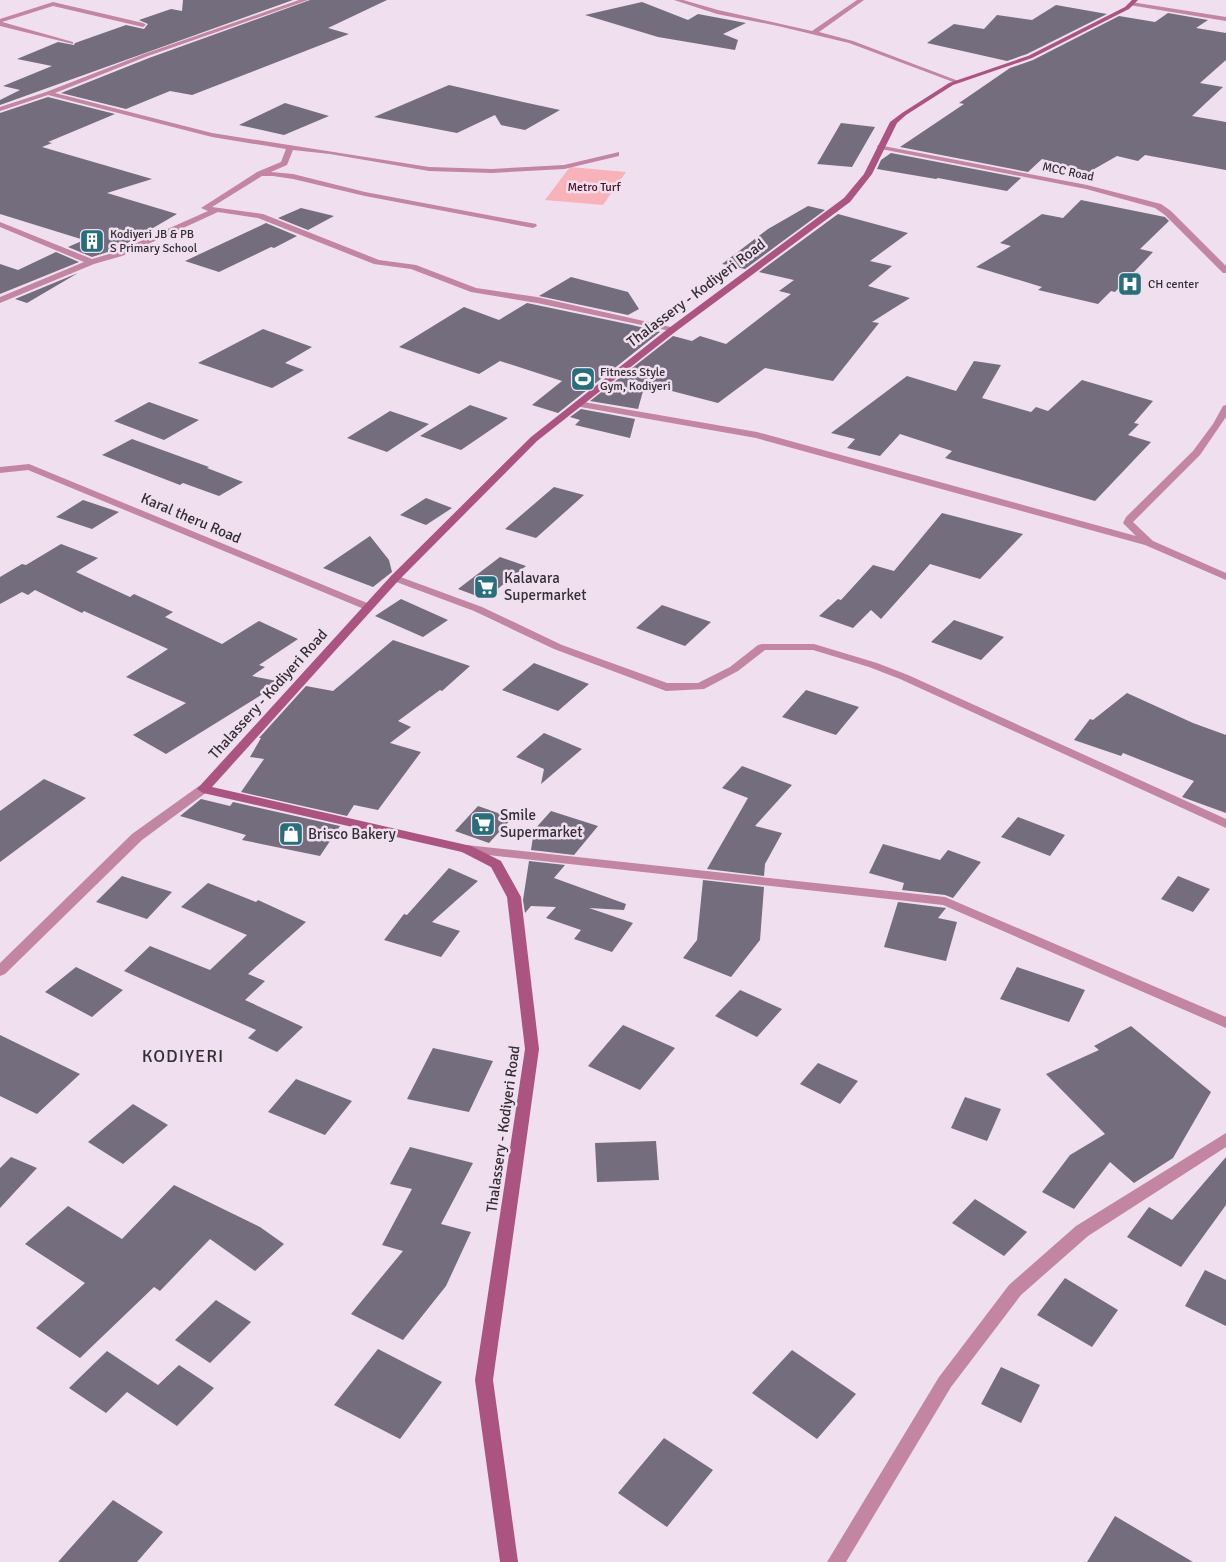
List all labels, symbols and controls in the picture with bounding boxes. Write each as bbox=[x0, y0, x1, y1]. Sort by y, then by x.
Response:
street label: MCC Road bbox=[1041, 159, 1095, 185]
park label: Metro Turf bbox=[567, 180, 622, 195]
place label: Kodiyeri JB & PB S Primary School bbox=[110, 227, 198, 256]
building icon: Kodiyeri JB & PB S Primary School bbox=[79, 228, 105, 254]
street label: Thalassery - Kodiyeri Road bbox=[623, 235, 769, 351]
hospital icon: CH center bbox=[1117, 271, 1143, 297]
place label: CH center bbox=[1148, 277, 1199, 292]
place label: Fitness Style Gym, Kodiyeri bbox=[600, 365, 671, 394]
sports icon: Fitness Style Gym, Kodiyeri bbox=[570, 366, 596, 392]
street label: Karal theru Road bbox=[138, 489, 244, 547]
place label: Kalavara Supermarket bbox=[504, 569, 587, 604]
supermarket icon: Kalavara Supermarket bbox=[473, 574, 499, 600]
street label: Thalassery - Kodiyeri Road bbox=[205, 625, 331, 763]
place label: Smile Supermarket bbox=[500, 806, 583, 841]
supermarket icon: Smile Supermarket bbox=[470, 811, 496, 837]
shop icon: Brisco Bakery bbox=[278, 821, 304, 847]
place label: Brisco Bakery bbox=[308, 825, 396, 843]
street label: Thalassery - Kodiyeri Road bbox=[482, 1044, 524, 1214]
district label: KODIYERI bbox=[142, 1045, 224, 1067]

